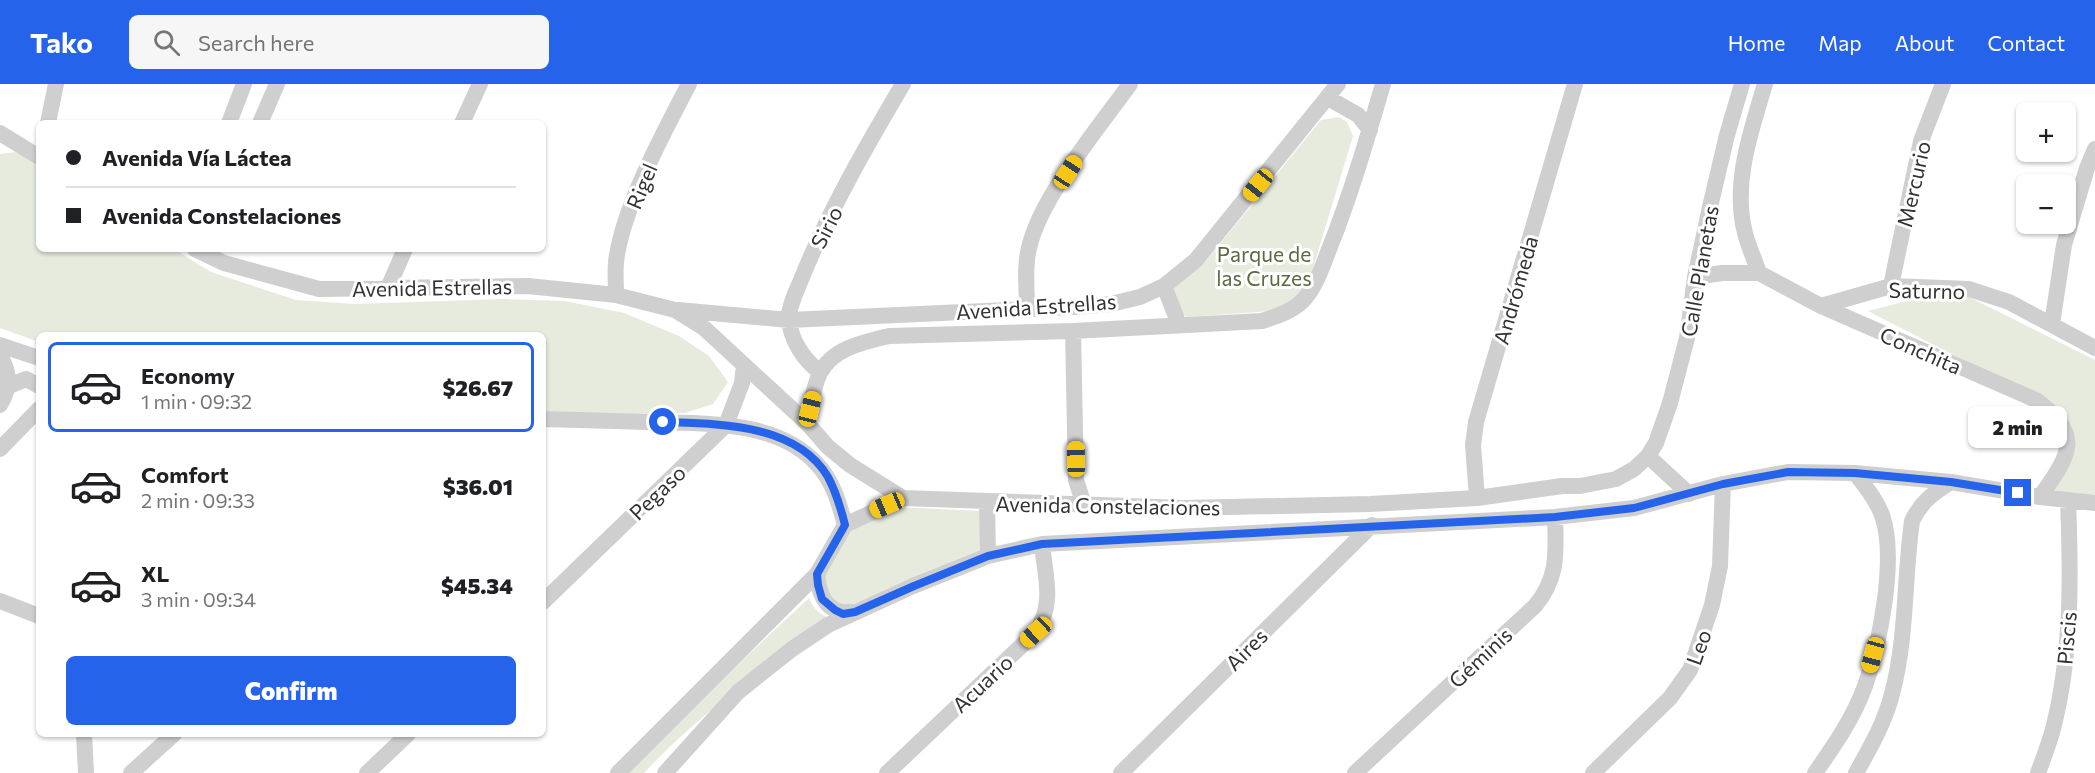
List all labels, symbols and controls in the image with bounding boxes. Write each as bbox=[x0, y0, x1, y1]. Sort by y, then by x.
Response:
search box bbox=[129, 15, 549, 69]
text: Tako bbox=[30, 25, 93, 59]
icon: search bbox=[150, 26, 183, 59]
text: Search here bbox=[198, 29, 314, 56]
text: Home bbox=[1728, 30, 1785, 55]
text: Map bbox=[1818, 30, 1862, 55]
text: About bbox=[1895, 30, 1954, 55]
text: Contact bbox=[1987, 30, 2065, 55]
map controls bbox=[2016, 102, 2076, 234]
button: + bbox=[2016, 102, 2076, 162]
street label: Mercurio bbox=[1891, 139, 1935, 229]
text: Avenida Vía Láctea bbox=[102, 144, 292, 171]
car bbox=[1051, 152, 1085, 192]
street label: Rigel bbox=[620, 159, 662, 213]
car bbox=[1240, 165, 1276, 205]
button: − bbox=[2016, 174, 2076, 234]
text: Avenida Constelaciones bbox=[102, 202, 341, 229]
street label: Sirio bbox=[805, 202, 847, 252]
street label: Calle Planetas bbox=[1675, 203, 1723, 339]
street label: Andrómeda bbox=[1488, 233, 1542, 347]
park label: Parque de las Cruzes bbox=[1216, 241, 1312, 290]
street label: Avenida Estrellas bbox=[352, 273, 512, 301]
street label: Saturno bbox=[1888, 277, 1966, 303]
street label: Avenida Estrellas bbox=[955, 288, 1117, 324]
street label: Conchita bbox=[1876, 321, 1966, 379]
icon: car bbox=[69, 360, 123, 414]
text: Economy bbox=[141, 362, 235, 389]
text: $26.67 bbox=[443, 374, 513, 401]
text: 1 min · 09:32 bbox=[141, 389, 252, 413]
car bbox=[797, 389, 823, 429]
callout: 2 min bbox=[1968, 406, 2068, 448]
route start bbox=[649, 408, 676, 435]
text: 2 min bbox=[1992, 415, 2043, 439]
car bbox=[1067, 441, 1085, 477]
icon: car bbox=[69, 459, 123, 513]
street label: Pegaso bbox=[624, 459, 690, 525]
text: Comfort bbox=[141, 461, 229, 488]
text: $36.01 bbox=[443, 473, 513, 500]
route end bbox=[2004, 479, 2031, 506]
text: 2 min · 09:33 bbox=[141, 488, 255, 512]
car bbox=[867, 490, 907, 520]
street label: Avenida Constelaciones bbox=[995, 491, 1221, 519]
icon: car bbox=[69, 558, 123, 612]
text: XL bbox=[141, 560, 169, 587]
text: $45.34 bbox=[441, 572, 513, 599]
text: 3 min · 09:34 bbox=[141, 587, 256, 611]
street label: Piscis bbox=[2051, 610, 2081, 666]
car bbox=[1017, 613, 1055, 651]
street label: Géminis bbox=[1443, 622, 1517, 692]
street label: Aires bbox=[1220, 623, 1272, 675]
street label: Leo bbox=[1680, 626, 1716, 668]
car bbox=[1860, 635, 1886, 675]
street label: Acuario bbox=[947, 649, 1017, 717]
button: Confirm bbox=[66, 656, 516, 725]

